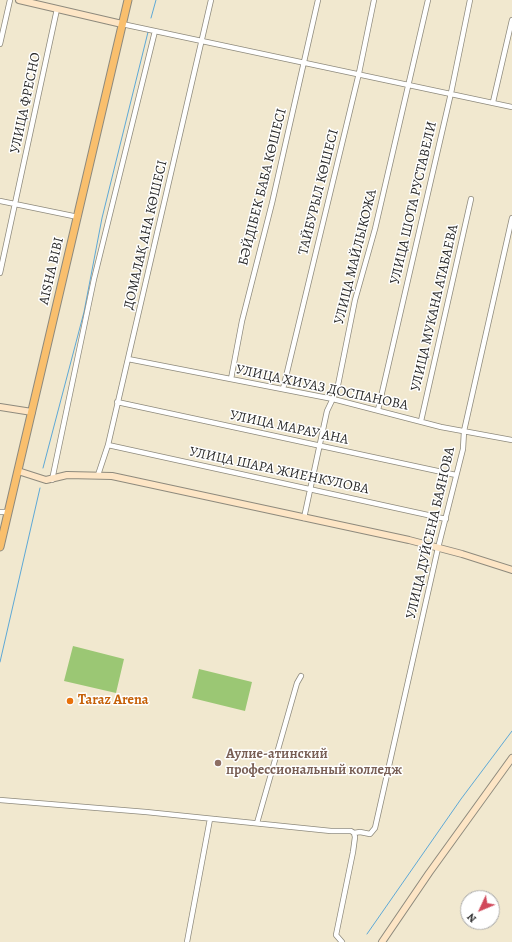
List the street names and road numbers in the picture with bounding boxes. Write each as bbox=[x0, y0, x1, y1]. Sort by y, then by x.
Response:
street label: УЛИЦА ФРЕСНО bbox=[7, 51, 45, 155]
street label: БӘЙДІБЕК БАБА КӨШЕСІ bbox=[235, 107, 291, 267]
street label: УЛИЦА ШОТА РУСТАВЕЛИ bbox=[387, 120, 441, 286]
street label: ТАЙБУРЫЛ КӨШЕСІ bbox=[295, 127, 343, 257]
street label: ДОМАЛАҚ АНА КӨШЕСІ bbox=[121, 159, 171, 311]
street label: УЛИЦА МАЙЛЫКОЖА bbox=[331, 188, 381, 326]
street label: УЛИЦА МУКАНА АТАБАЕВА bbox=[408, 223, 462, 393]
street label: AISHA BIBI bbox=[36, 236, 68, 306]
street label: УЛИЦА ХИУАЗ ДОСПАНОВА bbox=[234, 362, 410, 414]
street label: УЛИЦА МАРАУ АНА bbox=[228, 407, 350, 449]
street label: УЛИЦА ШАРА ЖИЕНКУЛОВА bbox=[188, 444, 370, 498]
street label: УЛИЦА ДУЙСЕНА БАЯНОВА bbox=[403, 445, 459, 621]

